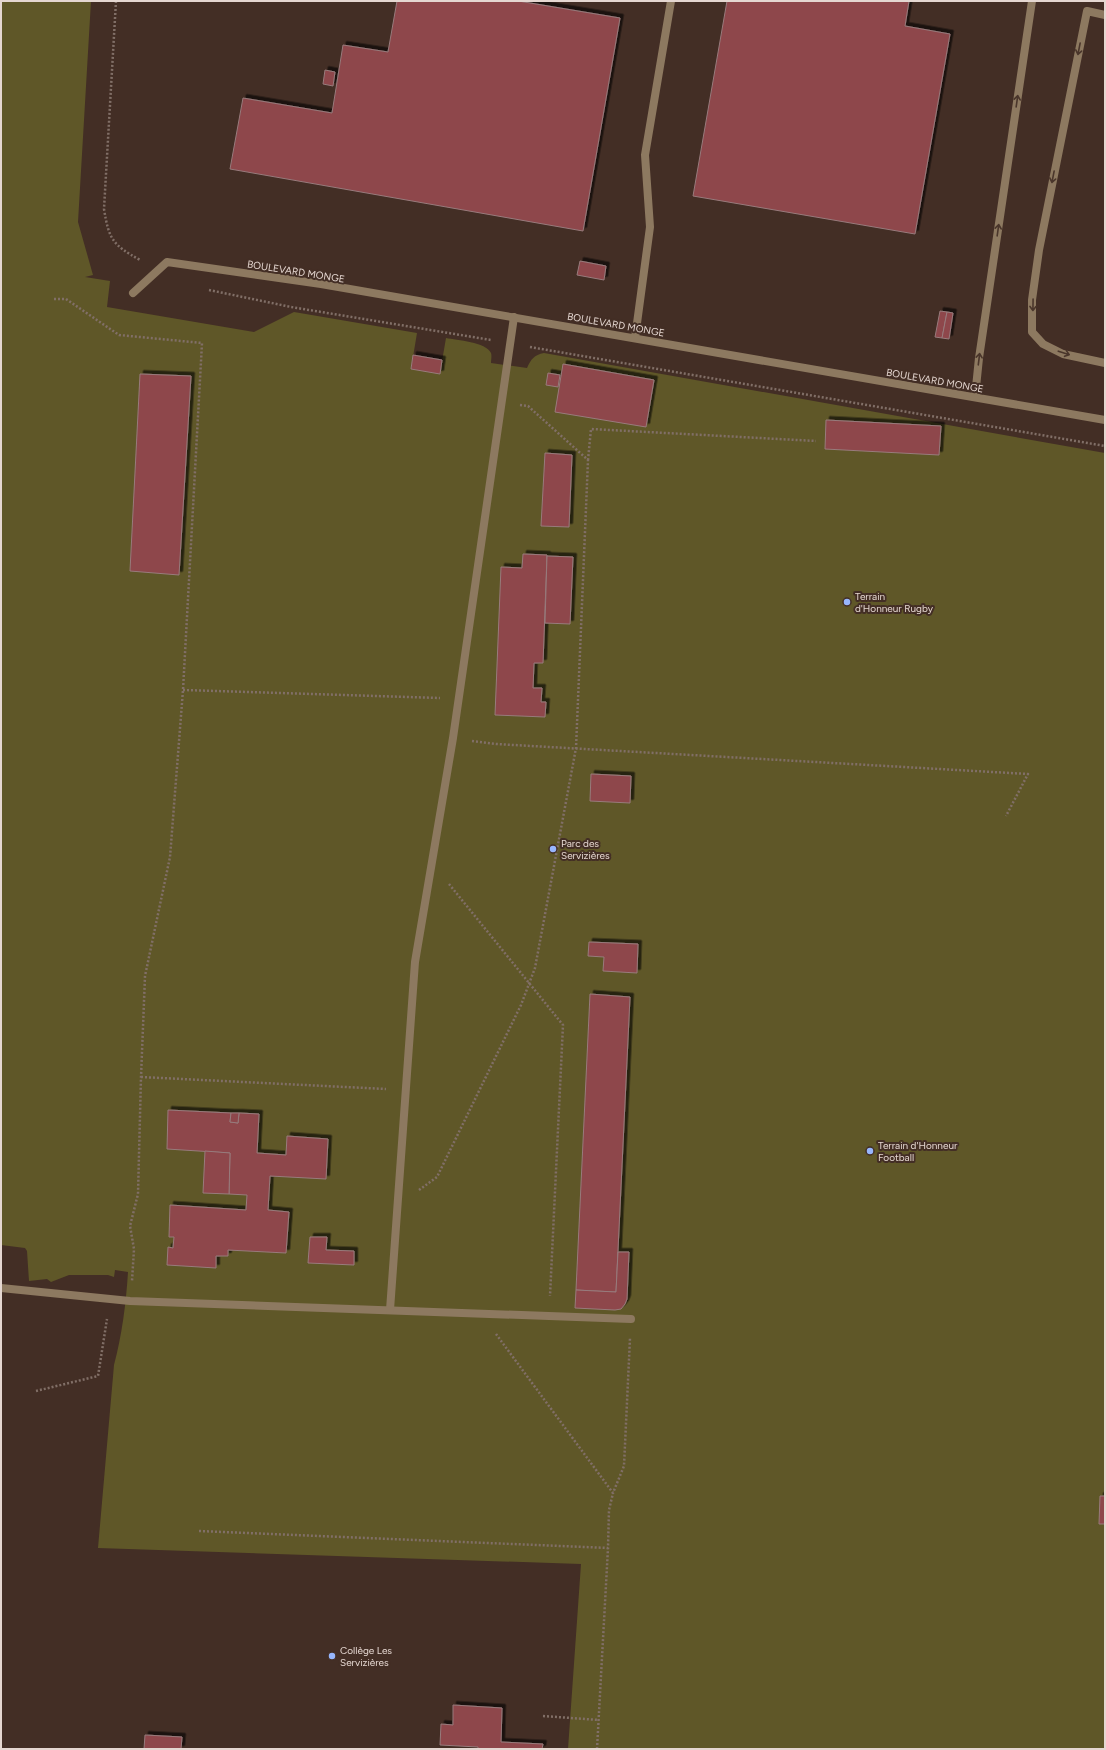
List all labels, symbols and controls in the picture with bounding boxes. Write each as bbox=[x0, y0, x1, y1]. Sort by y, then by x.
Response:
one-way arrow bbox=[1075, 43, 1083, 56]
one-way arrow bbox=[1013, 95, 1021, 108]
one-way arrow bbox=[1049, 170, 1057, 183]
one-way arrow bbox=[994, 224, 1002, 237]
street label: BOULEVARD MONGE bbox=[246, 257, 346, 286]
one-way arrow bbox=[1029, 298, 1036, 311]
street label: BOULEVARD MONGE bbox=[566, 310, 666, 339]
one-way arrow bbox=[1057, 350, 1070, 357]
one-way arrow bbox=[975, 353, 983, 366]
street label: BOULEVARD MONGE bbox=[885, 366, 985, 395]
place label: Terrain d'Honneur Rugby bbox=[855, 590, 934, 615]
marker: Terrain d'Honneur Rugby bbox=[842, 597, 852, 607]
place label: Parc des Servizières bbox=[561, 837, 610, 862]
marker: Parc des Servizières bbox=[548, 844, 558, 854]
place label: Terrain d'Honneur Football bbox=[878, 1139, 958, 1164]
marker: Terrain d'Honneur Football bbox=[865, 1146, 875, 1156]
place label: Collège Les Servizières bbox=[340, 1644, 392, 1669]
marker: Collège Les Servizières bbox=[327, 1651, 337, 1661]

